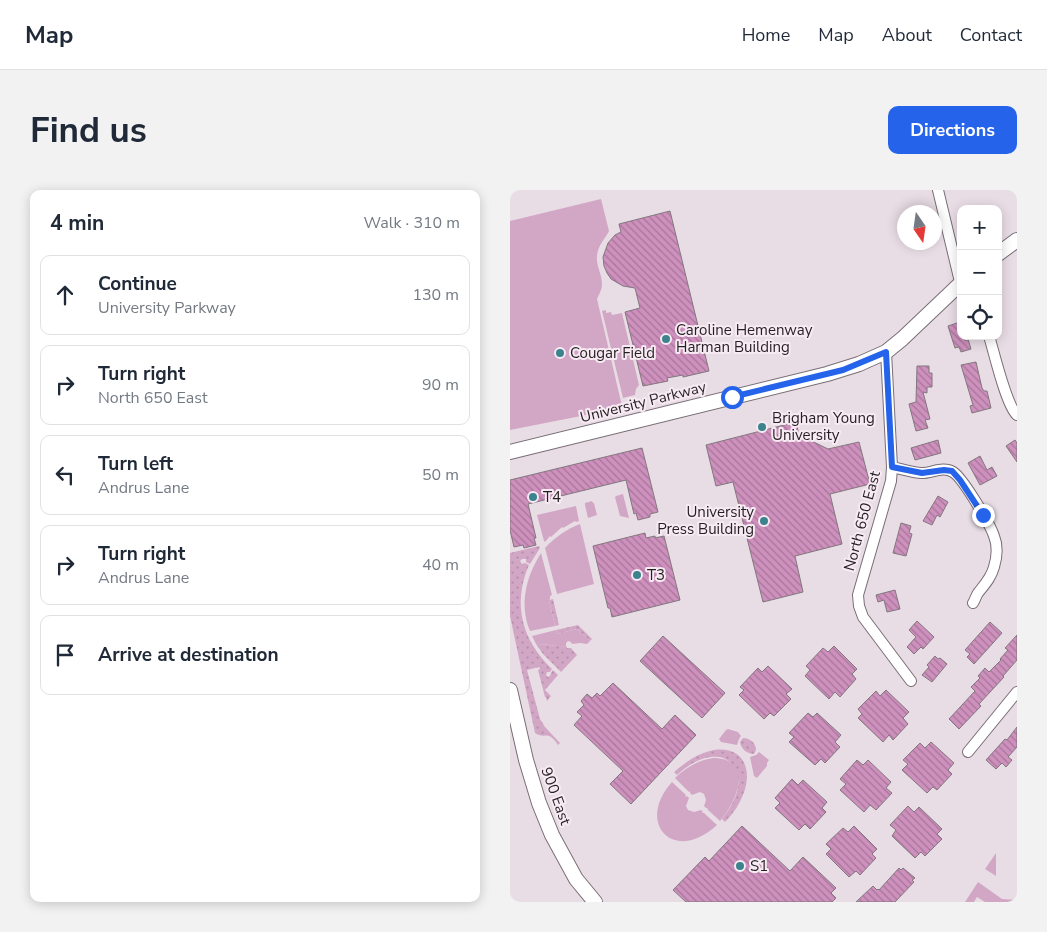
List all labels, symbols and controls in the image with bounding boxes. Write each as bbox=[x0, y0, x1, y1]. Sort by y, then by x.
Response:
text: Map bbox=[25, 19, 73, 51]
text: Home bbox=[742, 23, 790, 47]
text: Map bbox=[818, 23, 854, 47]
text: About bbox=[882, 23, 932, 47]
text: Contact bbox=[960, 23, 1022, 47]
button: Directions bbox=[888, 106, 1017, 154]
text: Find us bbox=[30, 107, 147, 154]
north arrow bbox=[897, 205, 942, 250]
map controls bbox=[957, 205, 1002, 340]
button: + bbox=[957, 205, 1002, 250]
text: 4 min bbox=[50, 209, 104, 237]
text: Walk · 310 m bbox=[364, 212, 460, 234]
button: − bbox=[957, 250, 1002, 295]
text: Continue bbox=[98, 271, 177, 297]
icon: ahead bbox=[51, 281, 79, 309]
text: 130 m bbox=[412, 284, 459, 306]
button: locate bbox=[957, 295, 1002, 340]
text: University Parkway bbox=[98, 297, 236, 319]
place label: Caroline Hemenway Harman Building bbox=[676, 320, 813, 357]
marker: Caroline Hemenway Harman Building bbox=[660, 333, 672, 345]
place label: Cougar Field bbox=[570, 343, 655, 363]
marker: Cougar Field bbox=[554, 347, 566, 359]
text: Turn right bbox=[98, 361, 185, 387]
icon: right bbox=[51, 371, 79, 399]
text: 90 m bbox=[422, 374, 459, 396]
street label: University Parkway bbox=[578, 377, 708, 427]
route start bbox=[721, 386, 744, 409]
text: North 650 East bbox=[98, 387, 208, 409]
place label: Brigham Young University bbox=[772, 408, 875, 445]
marker: Brigham Young University bbox=[756, 421, 768, 433]
text: Turn left bbox=[98, 451, 173, 477]
icon: left bbox=[51, 461, 79, 489]
text: 50 m bbox=[422, 464, 459, 486]
street label: North 650 East bbox=[839, 468, 885, 573]
text: Andrus Lane bbox=[98, 477, 189, 499]
place label: T4 bbox=[543, 487, 561, 507]
marker: T4 bbox=[527, 491, 539, 503]
place label: University Press Building bbox=[657, 502, 754, 539]
route end bbox=[972, 504, 995, 527]
marker: University Press Building bbox=[758, 515, 770, 527]
text: Turn right bbox=[98, 541, 185, 567]
icon: right bbox=[51, 551, 79, 579]
text: 40 m bbox=[422, 554, 459, 576]
place label: T3 bbox=[647, 565, 665, 585]
text: Andrus Lane bbox=[98, 567, 189, 589]
marker: T3 bbox=[631, 569, 643, 581]
icon: arrive bbox=[51, 641, 79, 669]
text: Arrive at destination bbox=[98, 642, 279, 668]
street label: 900 East bbox=[536, 764, 576, 828]
place label: S1 bbox=[750, 856, 768, 876]
marker: S1 bbox=[734, 860, 746, 872]

